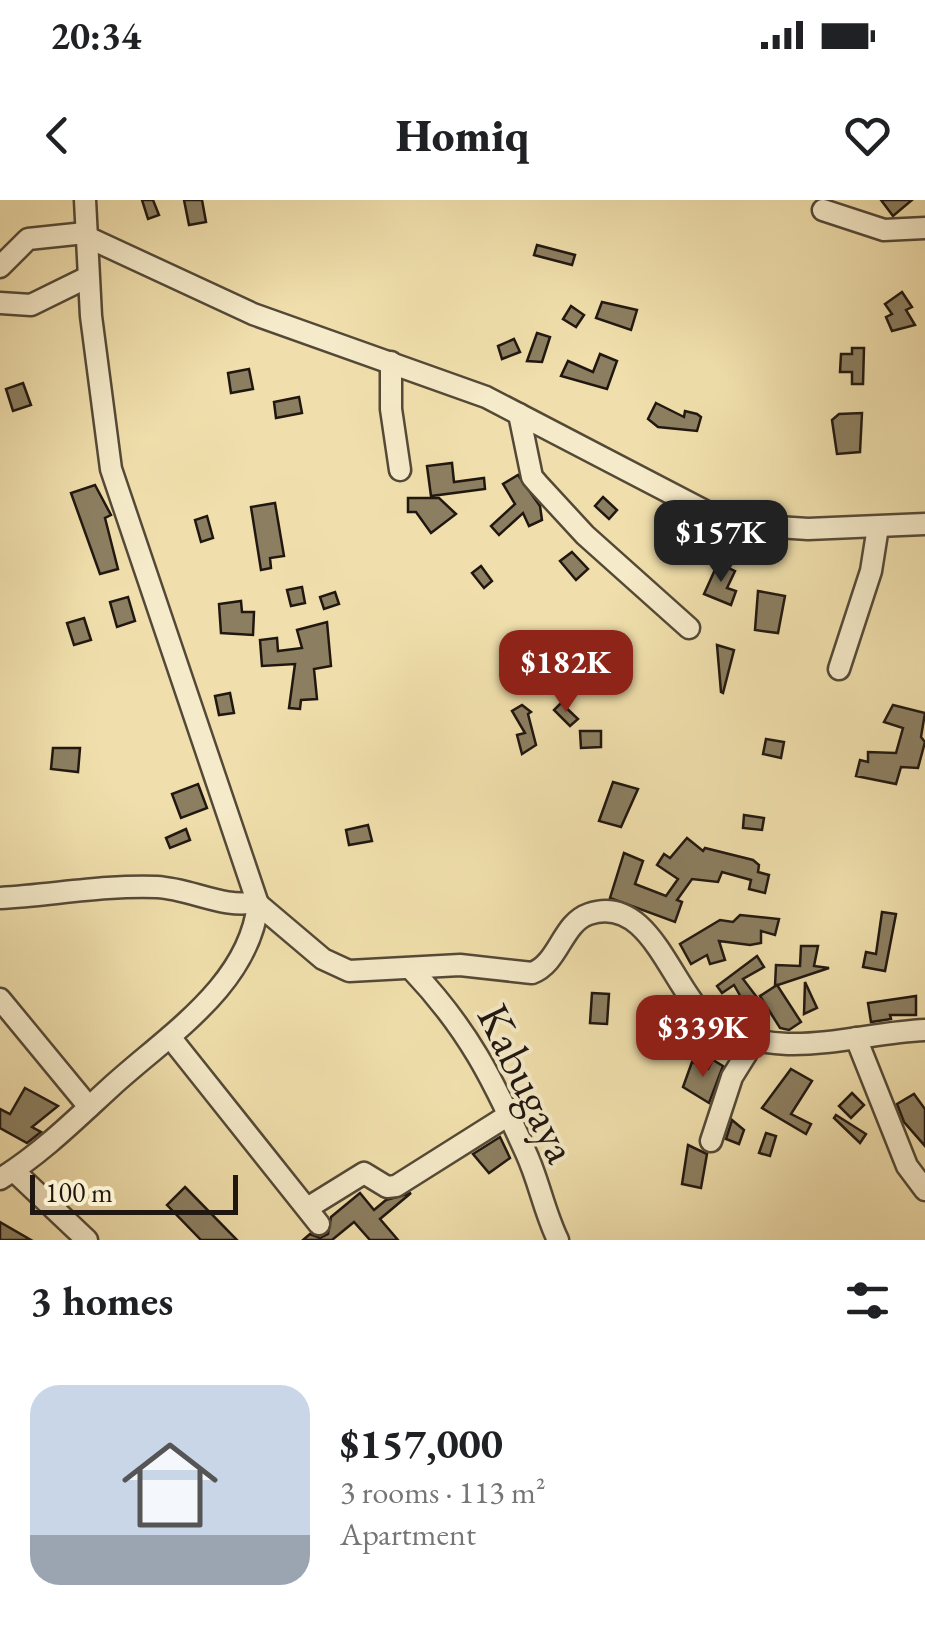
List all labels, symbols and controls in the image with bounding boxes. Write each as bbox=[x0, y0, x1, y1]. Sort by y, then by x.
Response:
text: 20:34 bbox=[50, 11, 141, 60]
text: Homiq bbox=[396, 106, 529, 164]
icon: back bbox=[30, 108, 85, 163]
icon: heart bbox=[840, 108, 895, 163]
pin: $157K bbox=[651, 500, 791, 585]
text: $157K bbox=[676, 511, 766, 553]
pin: $182K bbox=[496, 630, 636, 715]
text: $182K bbox=[521, 641, 611, 683]
street label: Kabugaya bbox=[465, 994, 591, 1172]
pin: $339K bbox=[633, 995, 773, 1080]
text: $339K bbox=[658, 1006, 748, 1048]
scale bar bbox=[30, 1170, 238, 1214]
text: 100 m bbox=[45, 1174, 113, 1210]
text: 3 homes bbox=[30, 1273, 173, 1328]
icon: filters bbox=[840, 1273, 895, 1328]
text: $157,000 bbox=[340, 1416, 503, 1471]
icon: home bbox=[110, 1425, 230, 1545]
text: 3 rooms · 113 m² bbox=[340, 1471, 546, 1513]
text: Apartment bbox=[340, 1513, 476, 1555]

